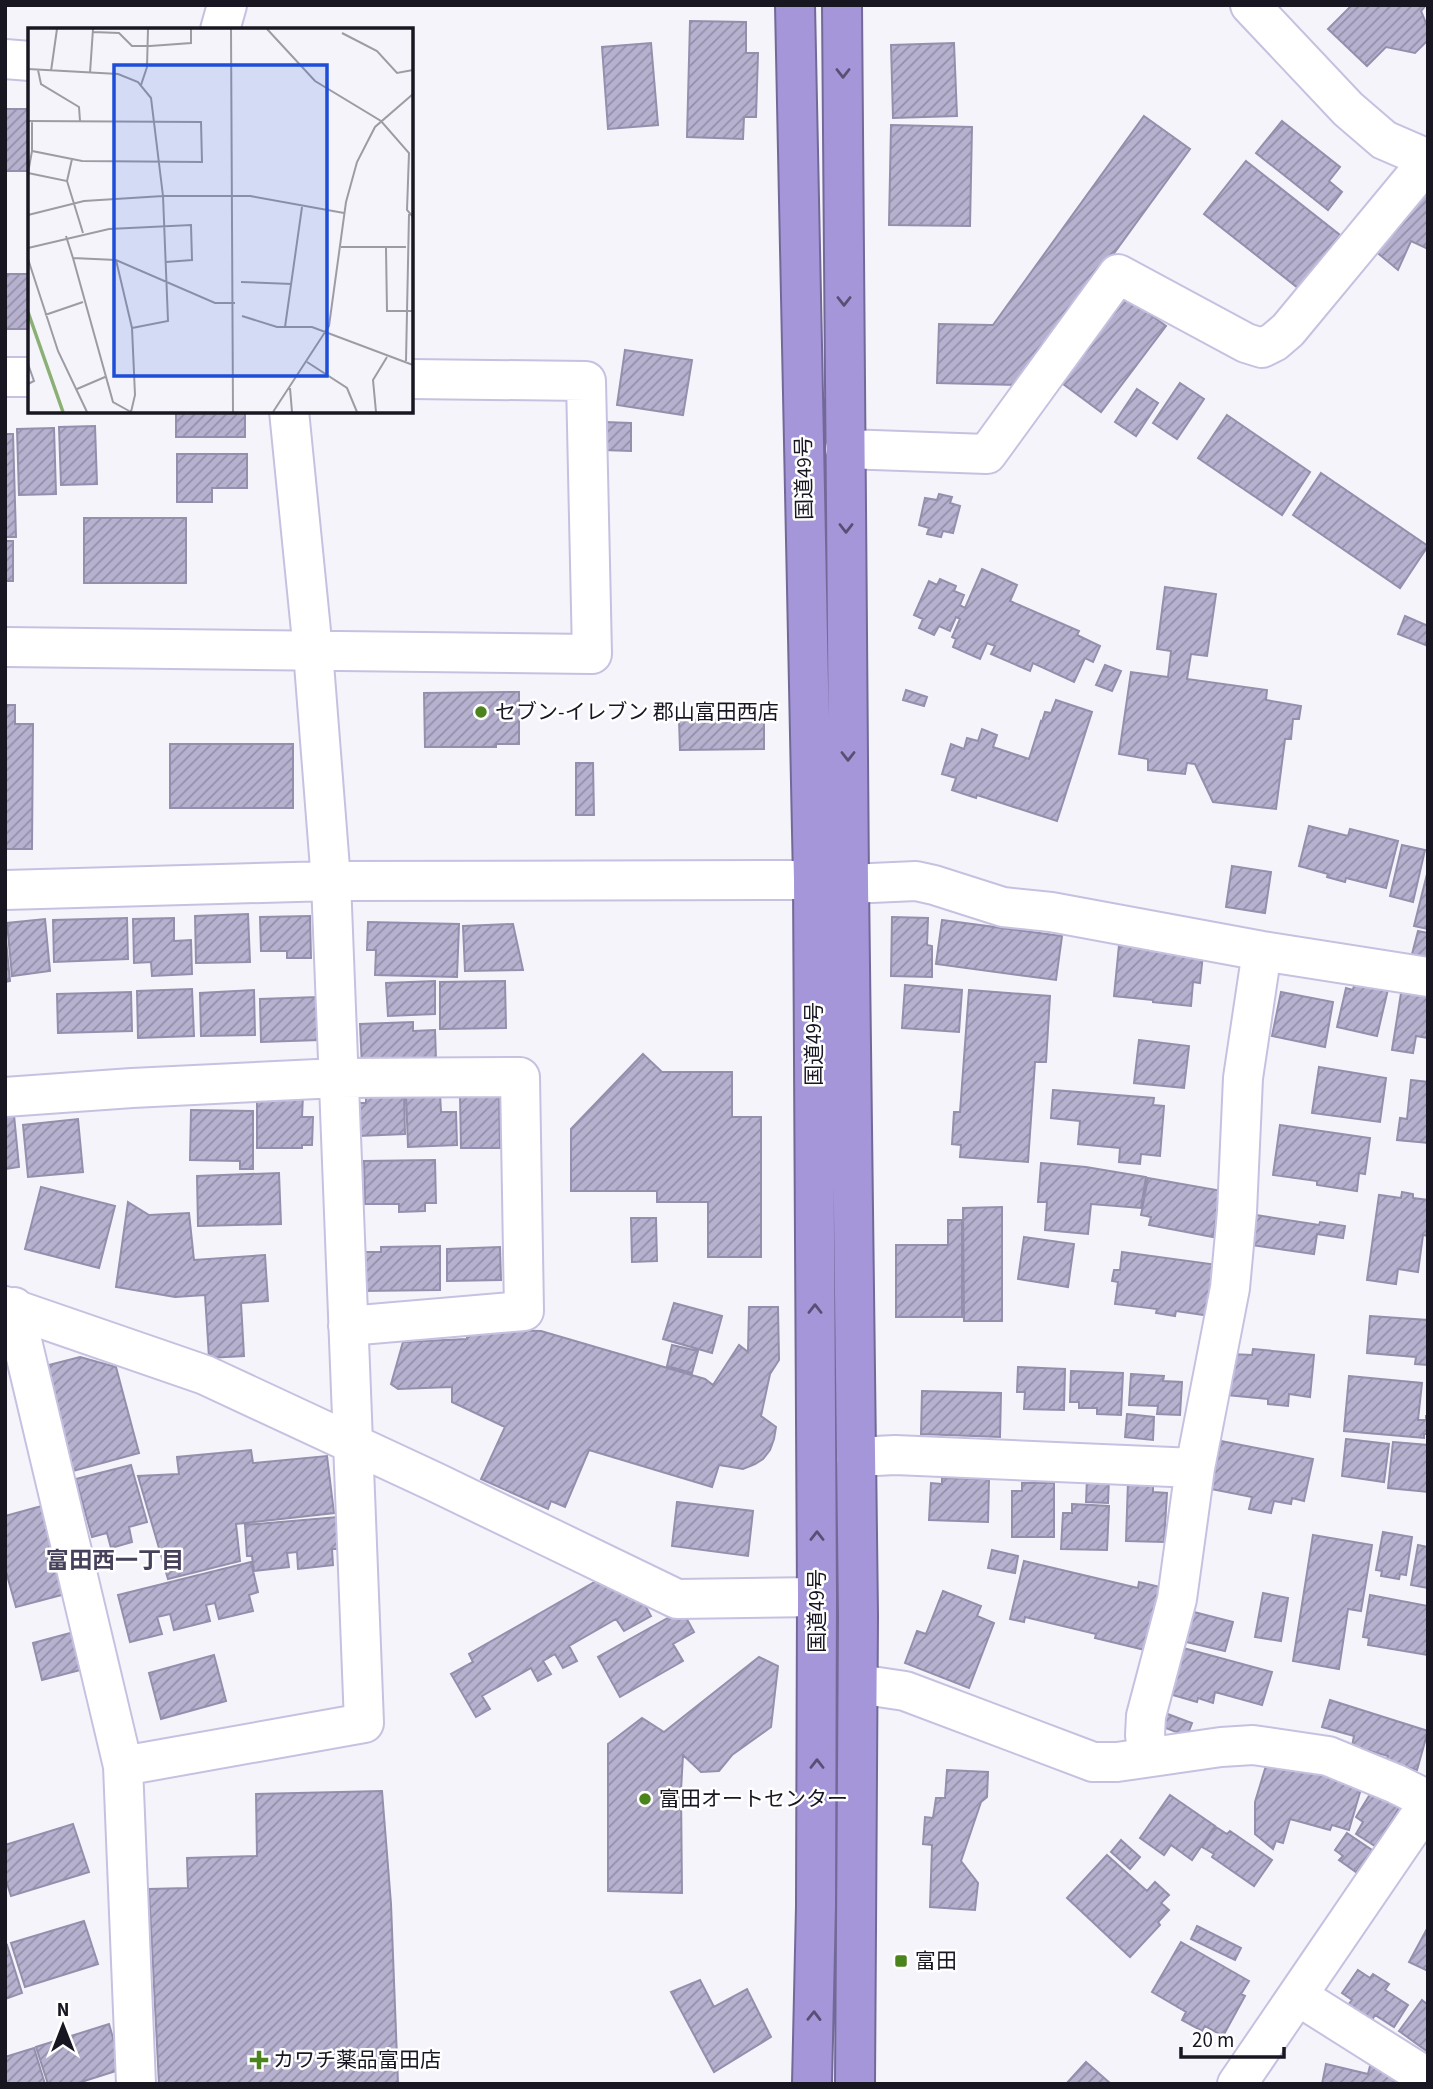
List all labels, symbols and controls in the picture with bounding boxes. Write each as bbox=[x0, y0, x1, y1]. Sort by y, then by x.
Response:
inset map bbox=[28, 28, 413, 413]
one-way arrow bbox=[835, 68, 850, 79]
one-way arrow bbox=[836, 296, 852, 307]
street label: 国道49号 bbox=[788, 436, 820, 520]
one-way arrow bbox=[838, 524, 854, 534]
place label: セブン-イレブン 郡山富田西店 bbox=[495, 697, 779, 727]
marker: セブン-イレブン 郡山富田西店 bbox=[473, 704, 489, 720]
one-way arrow bbox=[840, 751, 856, 762]
street label: 国道49号 bbox=[799, 1002, 829, 1086]
one-way arrow bbox=[807, 1303, 823, 1313]
one-way arrow bbox=[809, 1530, 825, 1541]
district label: 富田西一丁目 bbox=[46, 1544, 184, 1577]
street label: 国道49号 bbox=[802, 1569, 832, 1653]
one-way arrow bbox=[809, 1758, 825, 1768]
place label: 富田オートセンター bbox=[659, 1784, 848, 1814]
marker: 富田オートセンター bbox=[637, 1791, 653, 1807]
place label: 富田 bbox=[915, 1946, 957, 1976]
marker: 富田 bbox=[893, 1953, 909, 1969]
north arrow bbox=[28, 1991, 98, 2061]
text: N bbox=[57, 1997, 69, 2024]
one-way arrow bbox=[806, 2010, 821, 2021]
scale bar bbox=[1181, 2016, 1284, 2060]
text: 20 m bbox=[1192, 2025, 1234, 2055]
place label: カワチ薬品富田店 bbox=[273, 2045, 441, 2075]
marker: カワチ薬品富田店 bbox=[251, 2052, 267, 2068]

